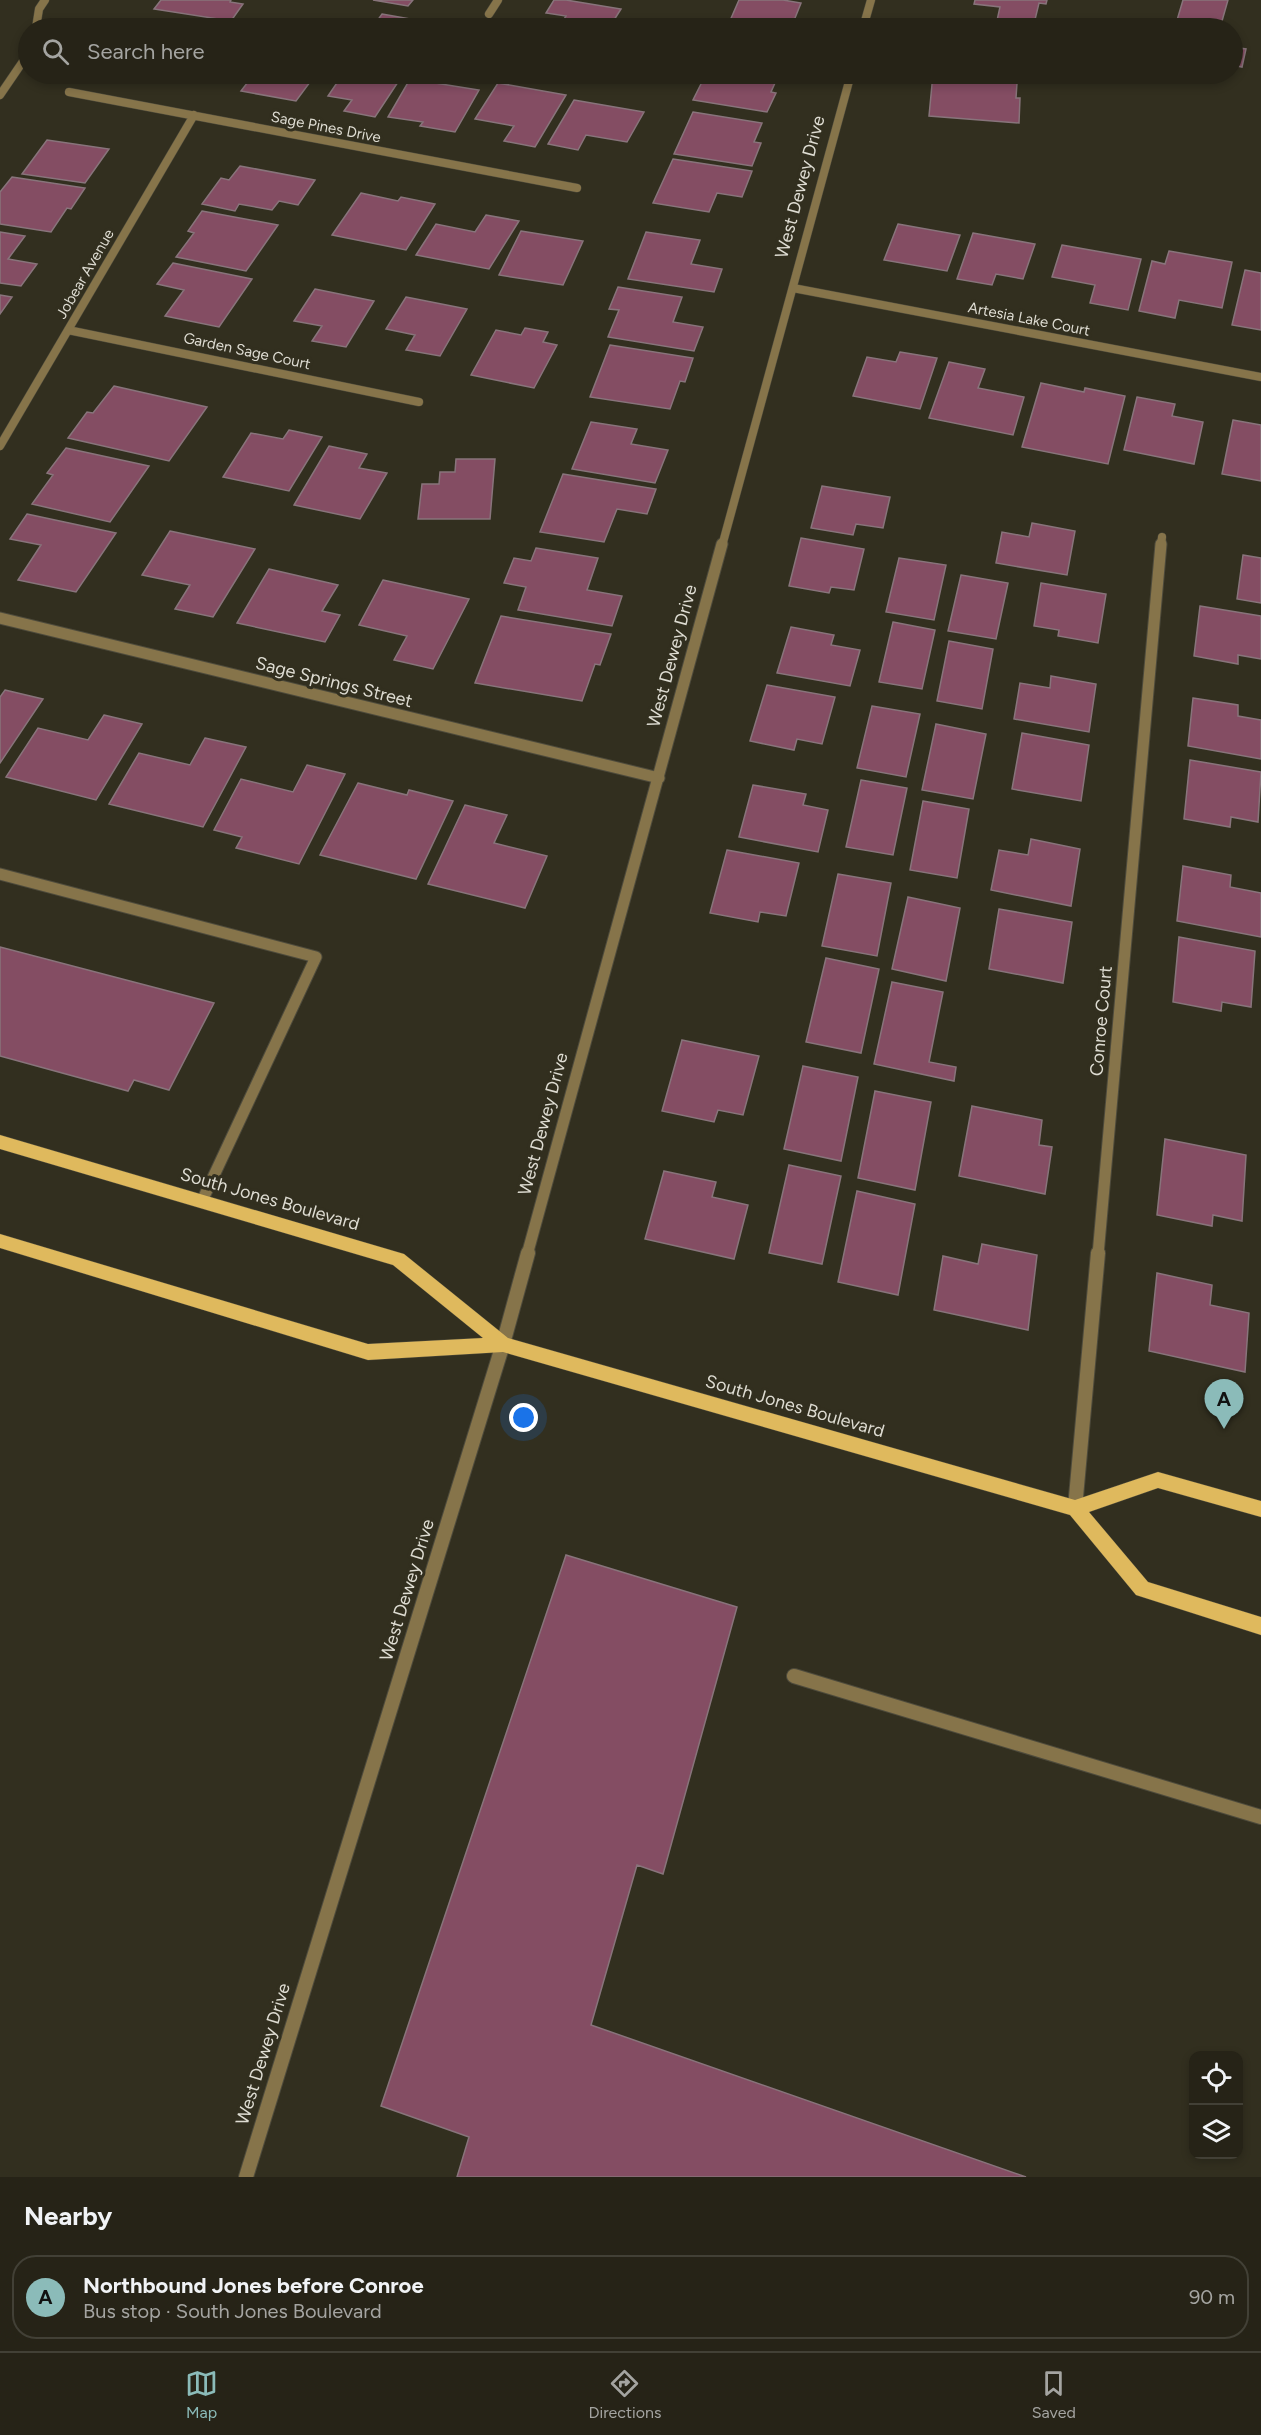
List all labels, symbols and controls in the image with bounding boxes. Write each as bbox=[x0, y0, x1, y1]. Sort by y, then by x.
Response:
search box bbox=[18, 18, 1243, 84]
icon: search bbox=[39, 35, 72, 68]
text: Search here bbox=[87, 38, 205, 65]
street label: Sage Pines Drive bbox=[269, 108, 383, 146]
street label: West Dewey Drive bbox=[770, 113, 830, 261]
street label: Jobear Avenue bbox=[52, 226, 118, 322]
street label: Artesia Lake Court bbox=[966, 298, 1092, 340]
street label: Garden Sage Court bbox=[182, 329, 312, 373]
street label: West Dewey Drive bbox=[642, 582, 702, 730]
street label: Sage Springs Street bbox=[253, 652, 415, 712]
street label: Conroe Court bbox=[1085, 965, 1117, 1077]
street label: West Dewey Drive bbox=[513, 1050, 573, 1198]
street label: South Jones Boulevard bbox=[178, 1163, 362, 1235]
street label: South Jones Boulevard bbox=[703, 1370, 887, 1442]
pin: A bbox=[1204, 1380, 1244, 1429]
your location bbox=[509, 1403, 538, 1432]
street label: West Dewey Drive bbox=[375, 1516, 439, 1664]
street label: West Dewey Drive bbox=[231, 1980, 295, 2128]
map controls bbox=[1189, 2051, 1243, 2159]
button: locate bbox=[1189, 2051, 1243, 2105]
button: layers bbox=[1189, 2105, 1243, 2159]
text: Nearby bbox=[24, 2200, 112, 2232]
text: Northbound Jones before Conroe bbox=[83, 2272, 424, 2299]
text: A bbox=[38, 2285, 53, 2309]
text: 90 m bbox=[1189, 2285, 1235, 2309]
text: Bus stop · South Jones Boulevard bbox=[83, 2299, 382, 2323]
tab: Map bbox=[185, 2367, 218, 2422]
tab: Directions bbox=[588, 2367, 661, 2422]
tab: Saved bbox=[1032, 2367, 1076, 2422]

